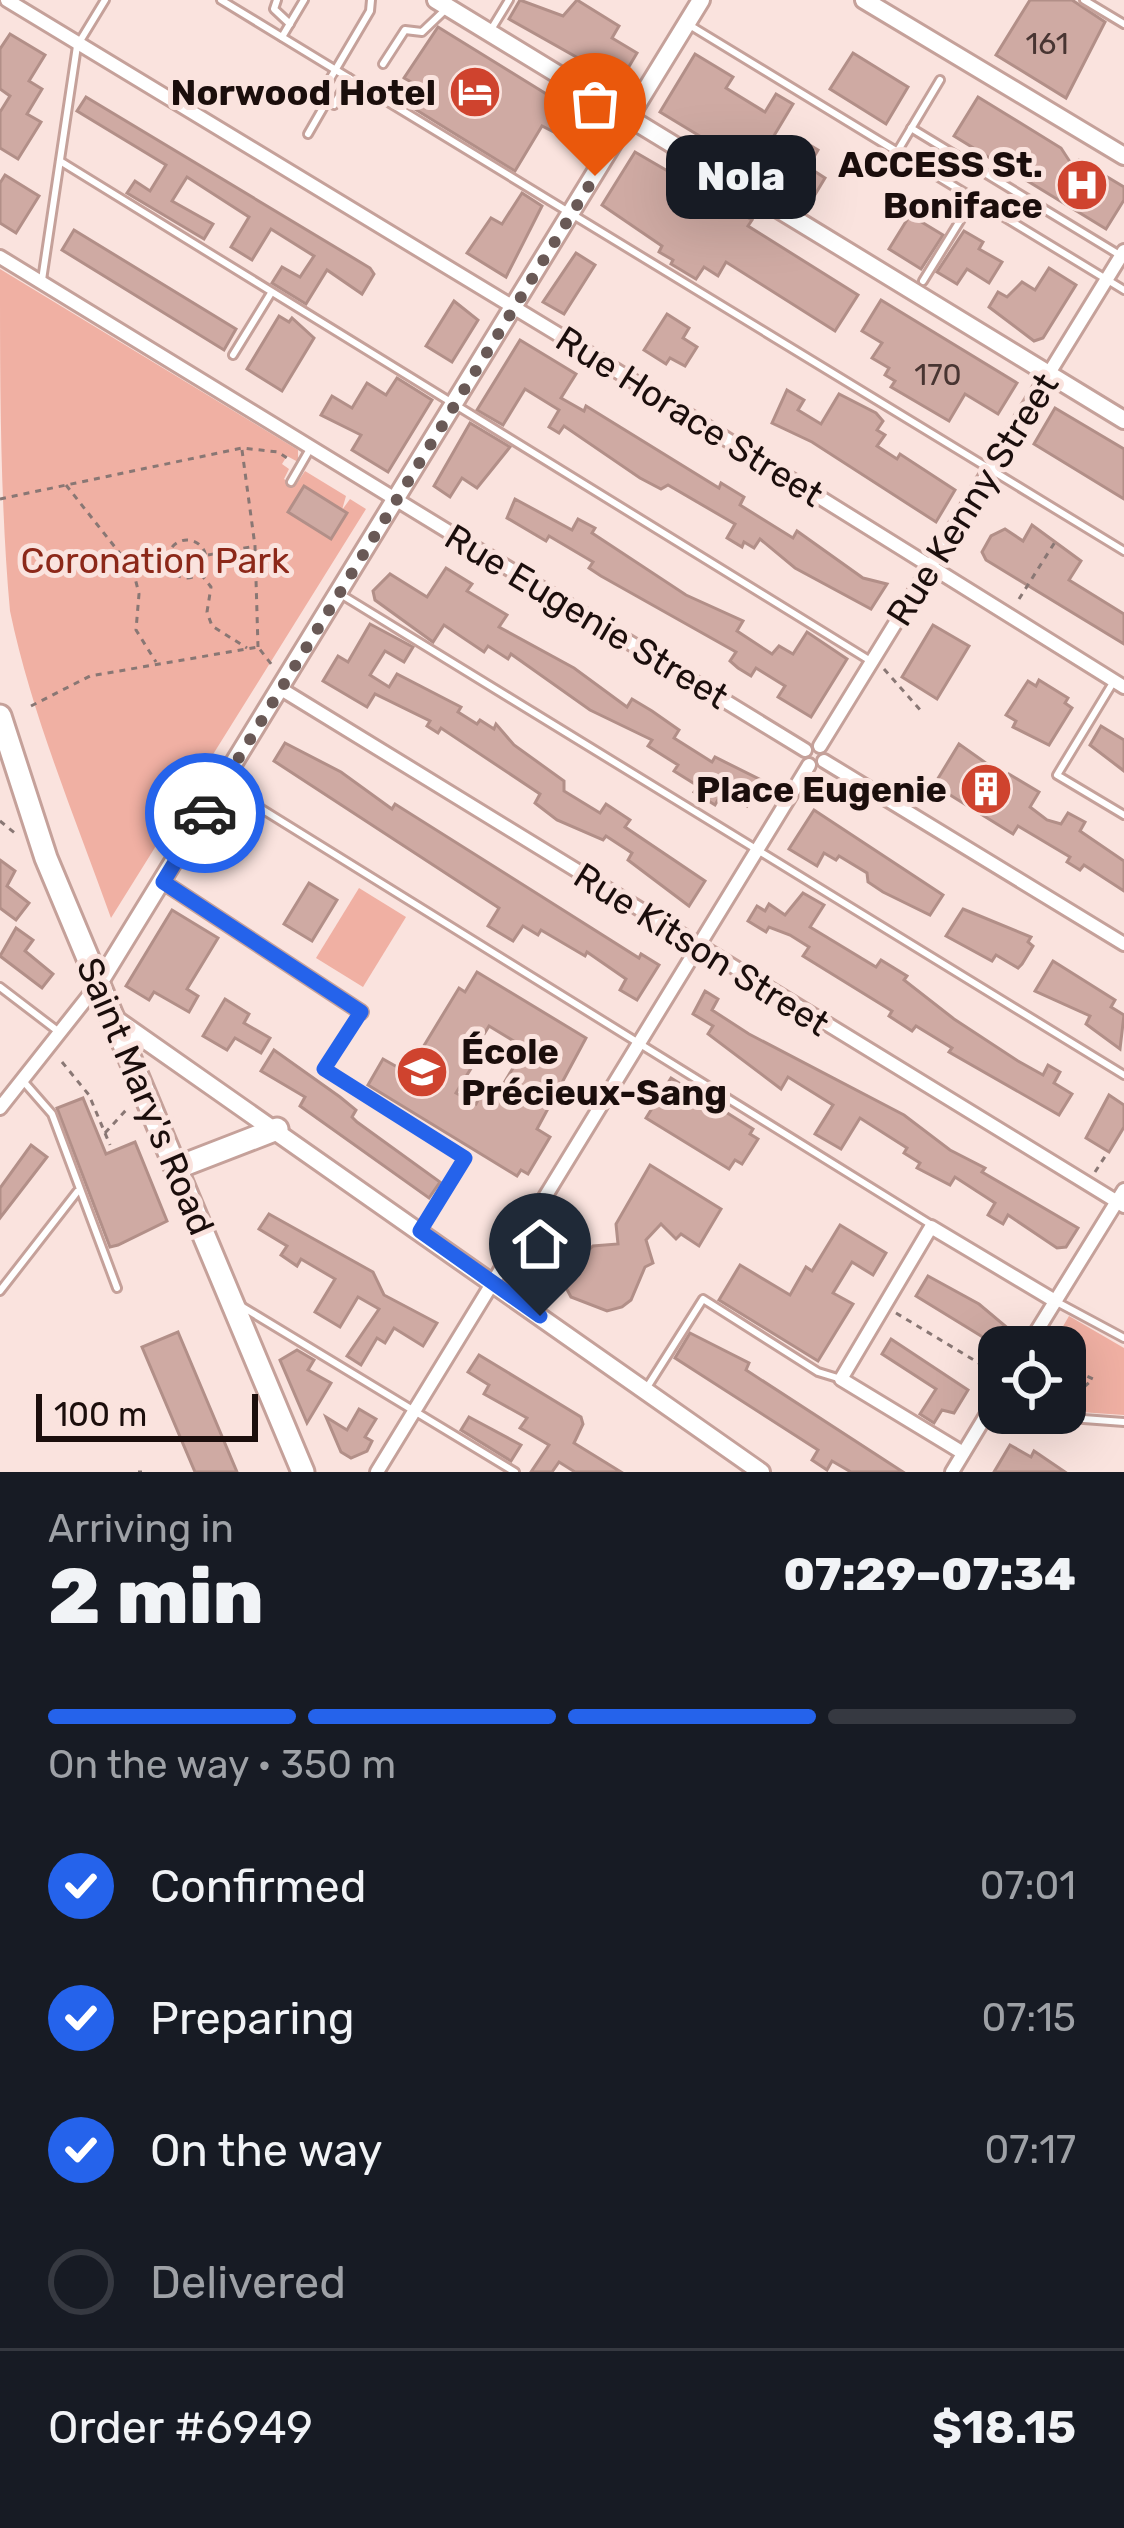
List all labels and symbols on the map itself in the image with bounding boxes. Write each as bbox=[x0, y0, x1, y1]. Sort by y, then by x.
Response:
house number: 161 bbox=[1025, 26, 1069, 62]
pin bbox=[544, 53, 646, 176]
hotel icon: Norwood Hotel bbox=[447, 64, 503, 120]
place label: Norwood Hotel bbox=[171, 71, 436, 114]
callout: Nola bbox=[667, 134, 817, 218]
place label: ACCESS St. Boniface bbox=[838, 143, 1043, 227]
hospital icon: ACCESS St. Boniface bbox=[1054, 157, 1110, 213]
street label: Rue Horace Street bbox=[548, 317, 831, 516]
house number: 170 bbox=[914, 357, 962, 393]
street label: Rue Kenny Street bbox=[877, 365, 1067, 634]
street label: Rue Eugenie Street bbox=[437, 515, 736, 718]
park label: Coronation Park bbox=[20, 539, 290, 582]
courier bbox=[145, 753, 265, 873]
building icon: Place Eugenie bbox=[958, 761, 1014, 817]
place label: Place Eugenie bbox=[696, 768, 947, 811]
street label: Rue Kitson Street bbox=[566, 854, 837, 1045]
street label: Saint Mary's Road bbox=[68, 951, 223, 1241]
place label: École Précieux-Sang bbox=[461, 1030, 727, 1114]
school or university icon: École Précieux-Sang bbox=[394, 1044, 450, 1100]
pin bbox=[489, 1193, 591, 1316]
scale bar bbox=[36, 1388, 258, 1441]

